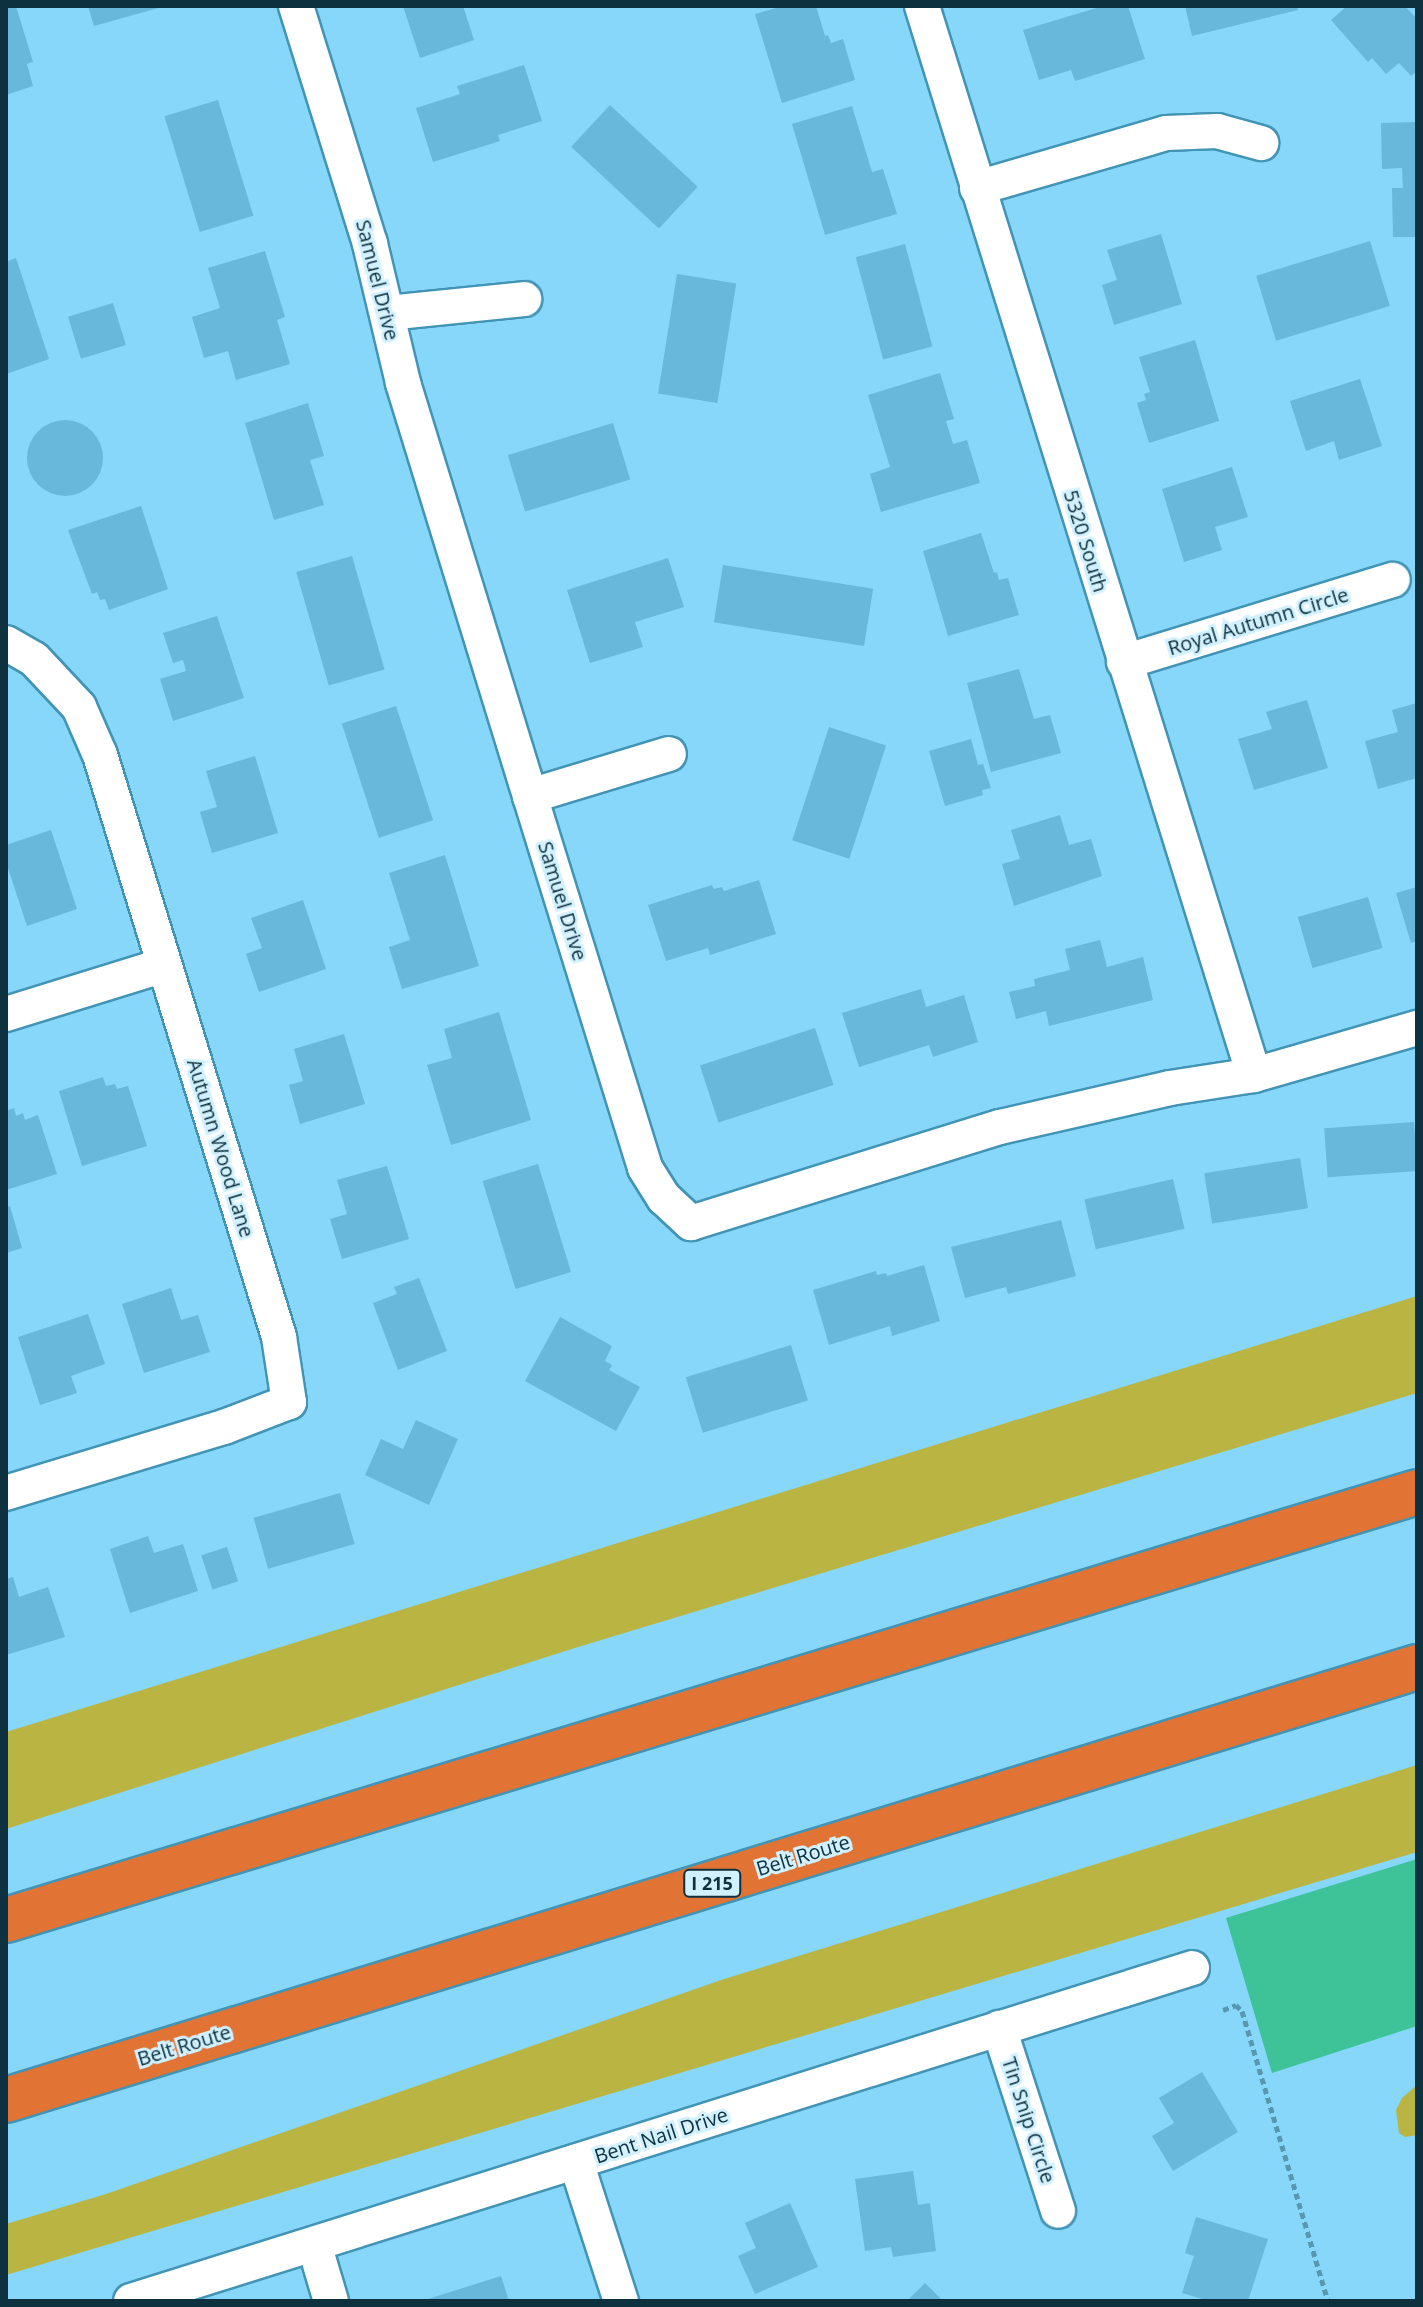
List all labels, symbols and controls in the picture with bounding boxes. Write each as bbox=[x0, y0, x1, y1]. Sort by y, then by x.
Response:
street label: Samuel Drive bbox=[351, 217, 405, 343]
street label: 5320 South bbox=[1059, 487, 1113, 595]
street label: Royal Autumn Circle bbox=[1165, 582, 1351, 660]
street label: Samuel Drive bbox=[534, 839, 592, 963]
street label: Autumn Wood Lane bbox=[182, 1056, 260, 1240]
street label: Belt Route bbox=[753, 1829, 853, 1881]
road number: I 215 bbox=[682, 1869, 742, 1897]
street label: Belt Route bbox=[134, 2019, 234, 2071]
street label: Tin Snip Circle bbox=[997, 2054, 1061, 2186]
street label: Bent Nail Drive bbox=[591, 2102, 731, 2168]

